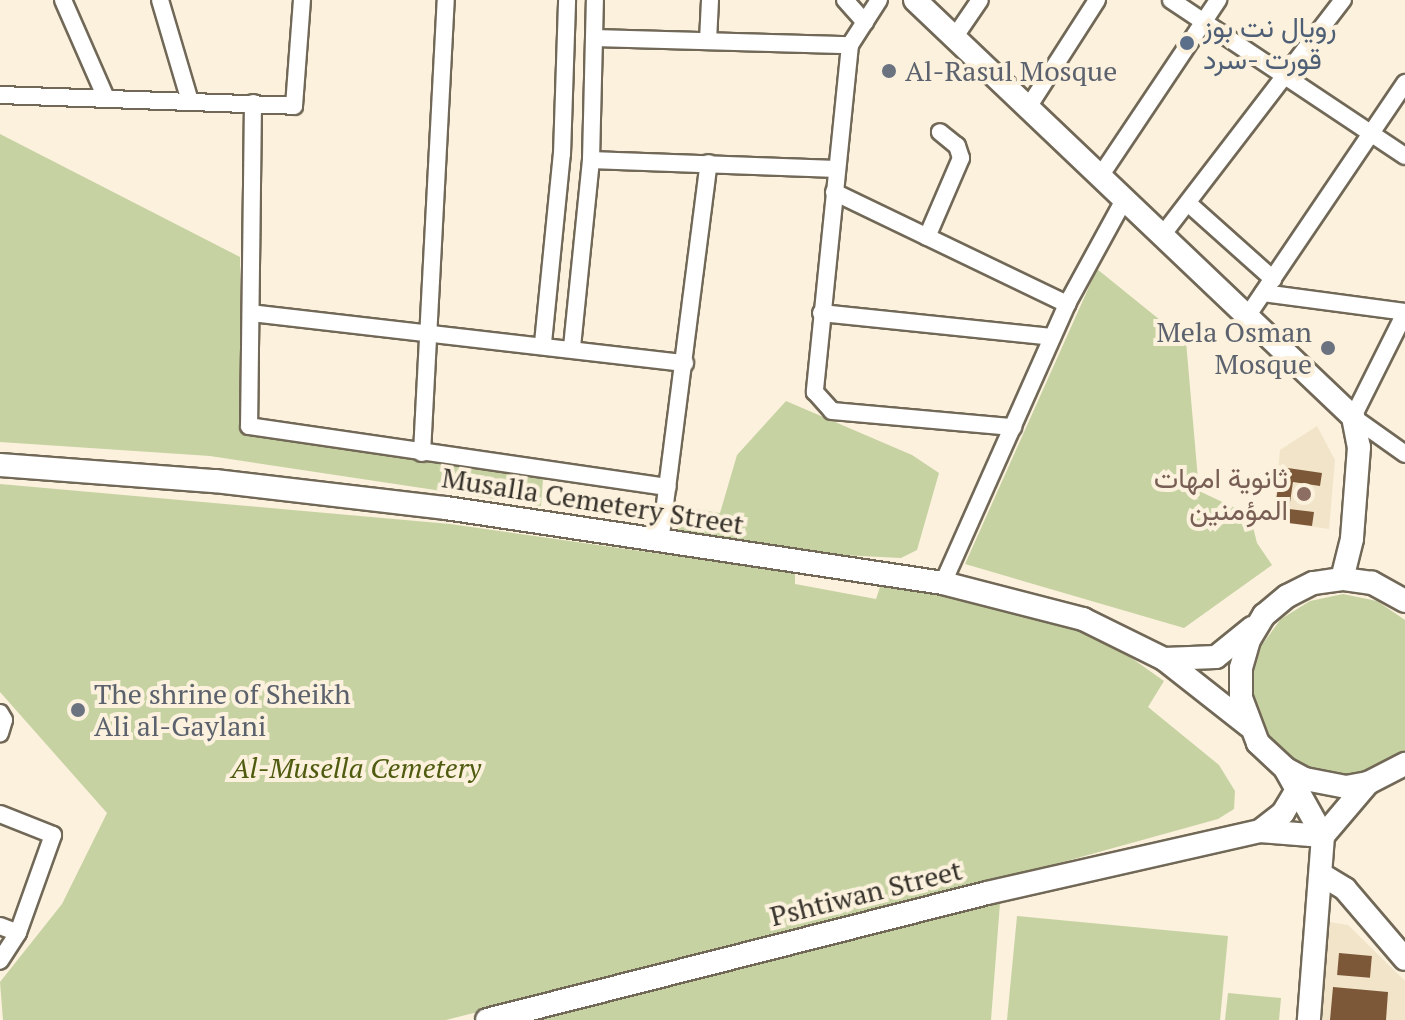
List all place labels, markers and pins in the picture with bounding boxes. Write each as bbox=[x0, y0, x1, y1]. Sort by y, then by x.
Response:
place label: رويال نت بوز قورت -سرد bbox=[1203, 10, 1336, 76]
marker: رويال نت بوز قورت -سرد bbox=[1178, 34, 1196, 52]
place label: Al-Rasul Mosque bbox=[905, 54, 1117, 88]
marker: Al-Rasul Mosque bbox=[880, 62, 898, 80]
place label: Mela Osman Mosque bbox=[1156, 315, 1312, 381]
marker: Mela Osman Mosque bbox=[1319, 339, 1337, 357]
place label: ثانوية امهات المؤمنين bbox=[1154, 461, 1288, 527]
marker: ثانوية امهات المؤمنين bbox=[1295, 485, 1313, 503]
place label: The shrine of Sheikh Ali al-Gaylani bbox=[94, 677, 351, 743]
marker: The shrine of Sheikh Ali al-Gaylani bbox=[69, 701, 87, 719]

